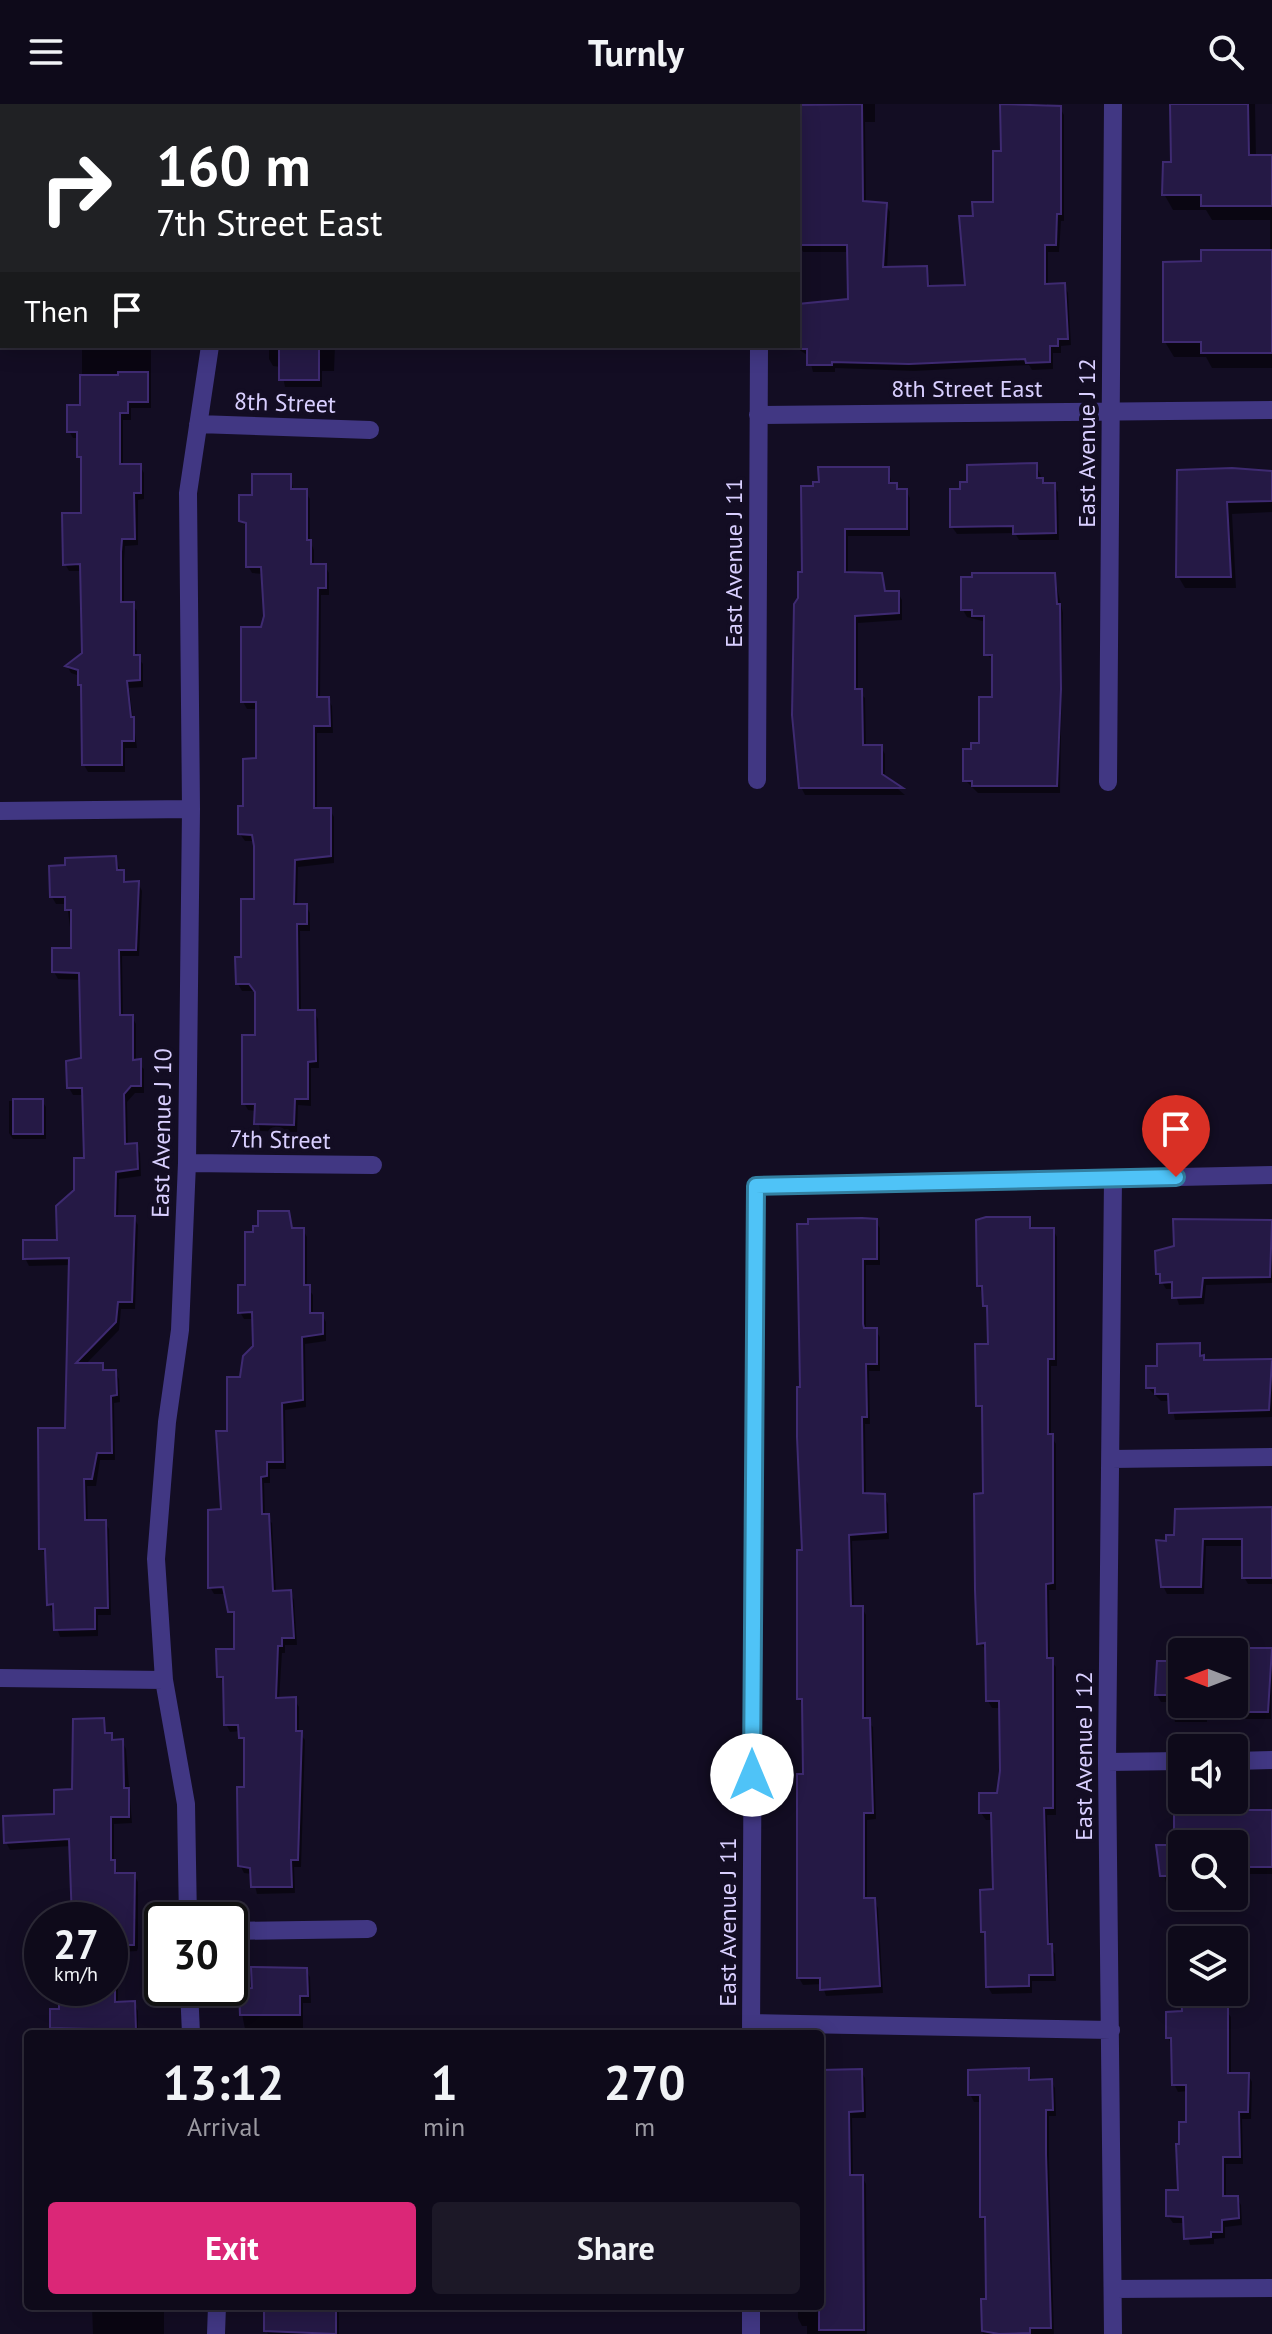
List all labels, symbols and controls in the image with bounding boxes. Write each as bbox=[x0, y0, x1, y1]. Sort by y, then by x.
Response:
text: Turnly bbox=[588, 29, 684, 76]
icon: menu bbox=[24, 30, 68, 74]
icon: search bbox=[1204, 30, 1248, 74]
text: 160 m bbox=[156, 129, 311, 201]
icon: right bbox=[24, 136, 128, 240]
text: 7th Street East bbox=[156, 199, 382, 246]
icon: arrive bbox=[105, 288, 149, 332]
text: Then bbox=[24, 291, 89, 330]
street label: East Avenue J 12 bbox=[1071, 358, 1102, 528]
street label: 8th Street East bbox=[891, 373, 1043, 404]
street label: 8th Street bbox=[233, 385, 337, 420]
street label: East Avenue J 11 bbox=[718, 478, 749, 648]
street label: East Avenue J 10 bbox=[145, 1048, 178, 1218]
pin bbox=[1142, 1095, 1210, 1177]
icon: arrive bbox=[1154, 1107, 1198, 1151]
street label: 7th Street bbox=[229, 1123, 331, 1156]
north arrow bbox=[1168, 1638, 1248, 1718]
map controls bbox=[1168, 1638, 1248, 2006]
street label: East Avenue J 12 bbox=[1068, 1671, 1099, 1841]
position arrow bbox=[710, 1733, 794, 1817]
button: sound bbox=[1168, 1734, 1248, 1814]
button: search bbox=[1168, 1830, 1248, 1910]
street label: East Avenue J 11 bbox=[712, 1837, 743, 2007]
speed limit sign: 30 bbox=[144, 1902, 248, 2006]
text: 27 bbox=[53, 1918, 99, 1970]
button: layers bbox=[1168, 1926, 1248, 2006]
text: km/h bbox=[54, 1961, 98, 1987]
text: 13:12 bbox=[163, 2051, 284, 2113]
text: 1 bbox=[430, 2051, 458, 2113]
text: 270 bbox=[604, 2051, 685, 2113]
text: Arrival bbox=[187, 2110, 260, 2143]
text: min bbox=[423, 2110, 465, 2143]
text: m bbox=[634, 2110, 655, 2143]
button: Exit bbox=[48, 2202, 416, 2294]
button: Share bbox=[432, 2202, 800, 2294]

